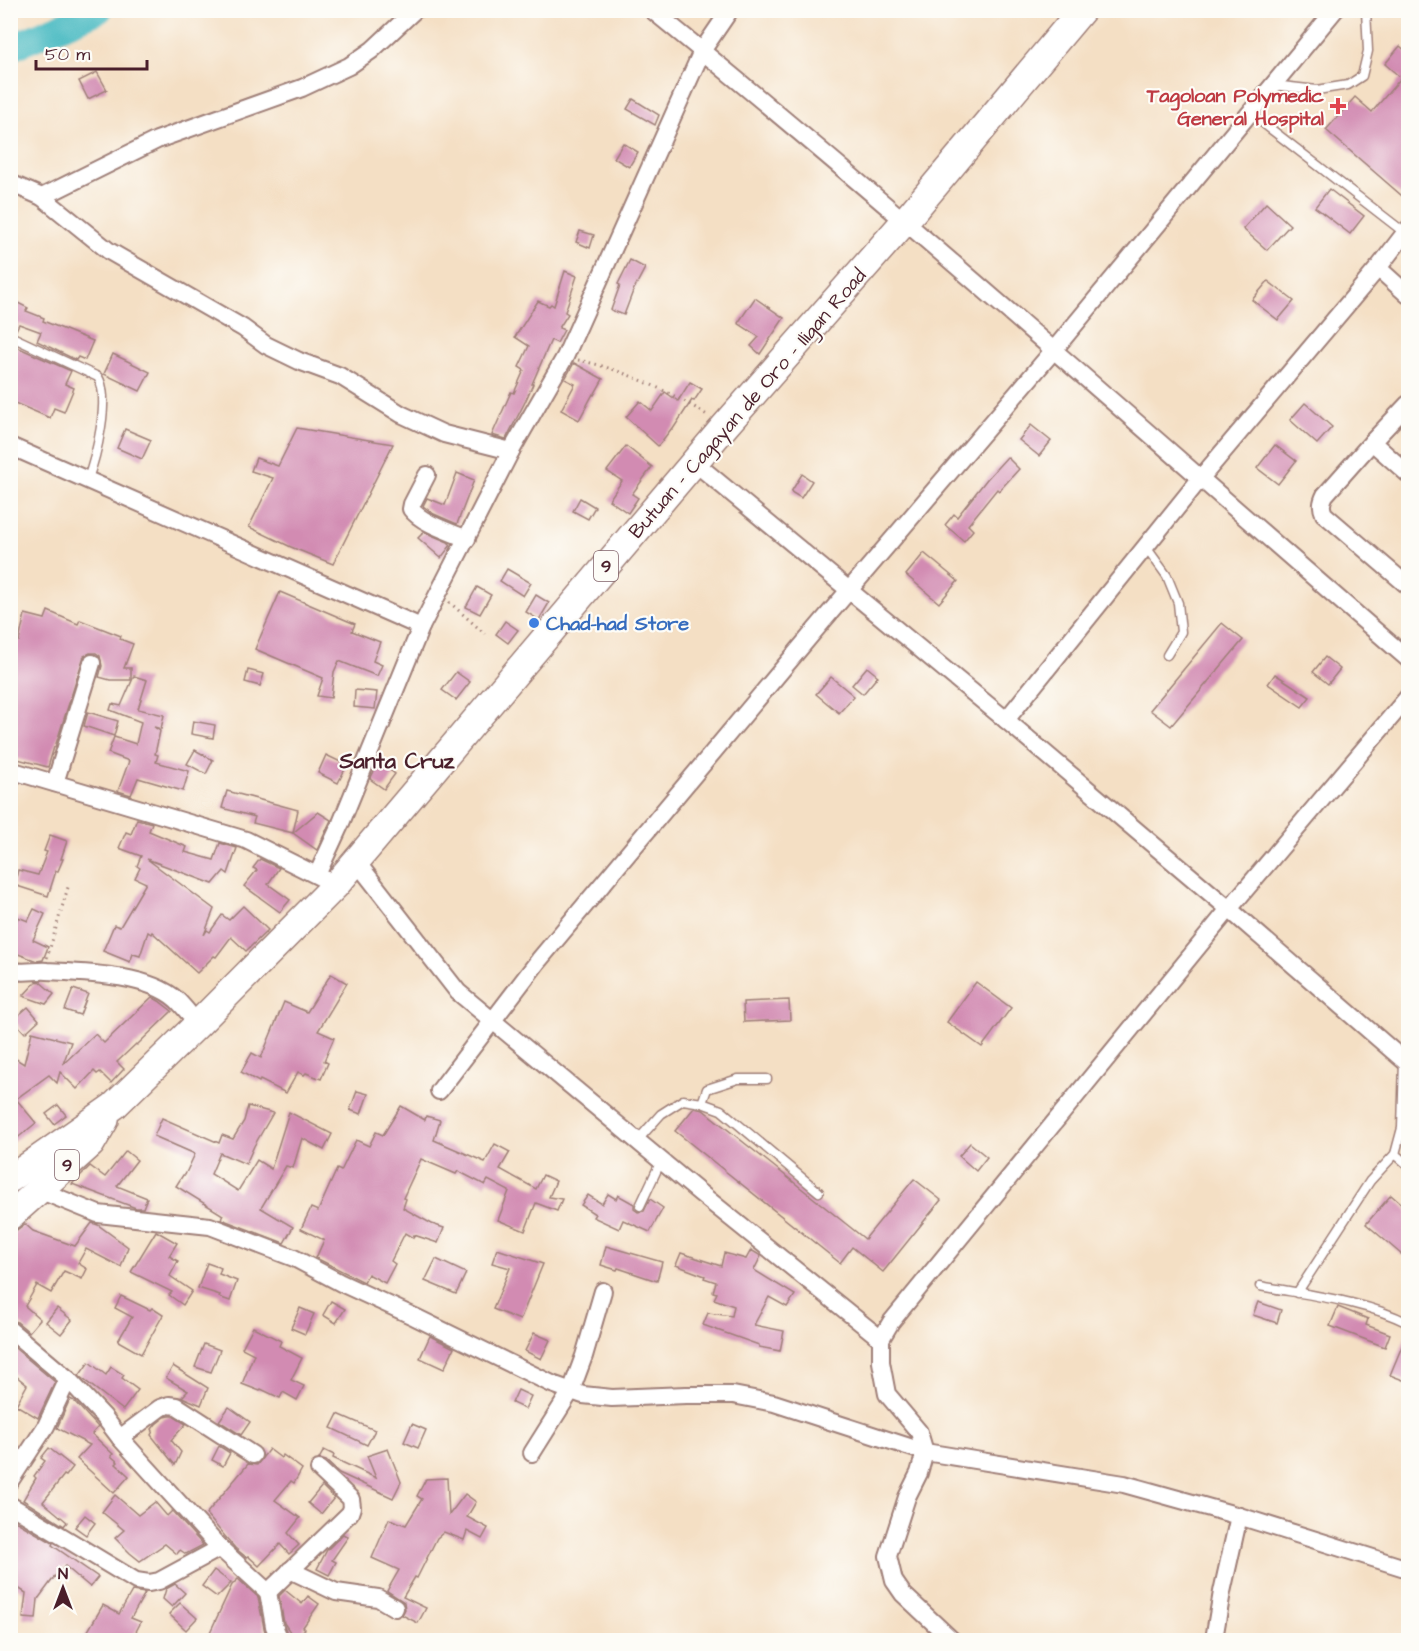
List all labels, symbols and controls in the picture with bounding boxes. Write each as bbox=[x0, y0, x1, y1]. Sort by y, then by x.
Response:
scale bar bbox=[36, 33, 147, 71]
text: 50 m bbox=[45, 42, 90, 67]
place label: Tagoloan Polymedic General Hospital bbox=[1146, 82, 1324, 133]
marker: Tagoloan Polymedic General Hospital bbox=[1329, 97, 1347, 115]
street label: Butuan – Cagayan de Oro – Iligan Road bbox=[622, 263, 874, 545]
road number: 9 bbox=[594, 551, 618, 581]
place label: Chad-had Store bbox=[546, 610, 689, 638]
marker: Chad-had Store bbox=[527, 616, 541, 630]
district label: Santa Cruz bbox=[338, 746, 456, 777]
road number: 9 bbox=[55, 1150, 79, 1180]
north arrow bbox=[33, 1558, 93, 1618]
text: N bbox=[58, 1563, 68, 1585]

